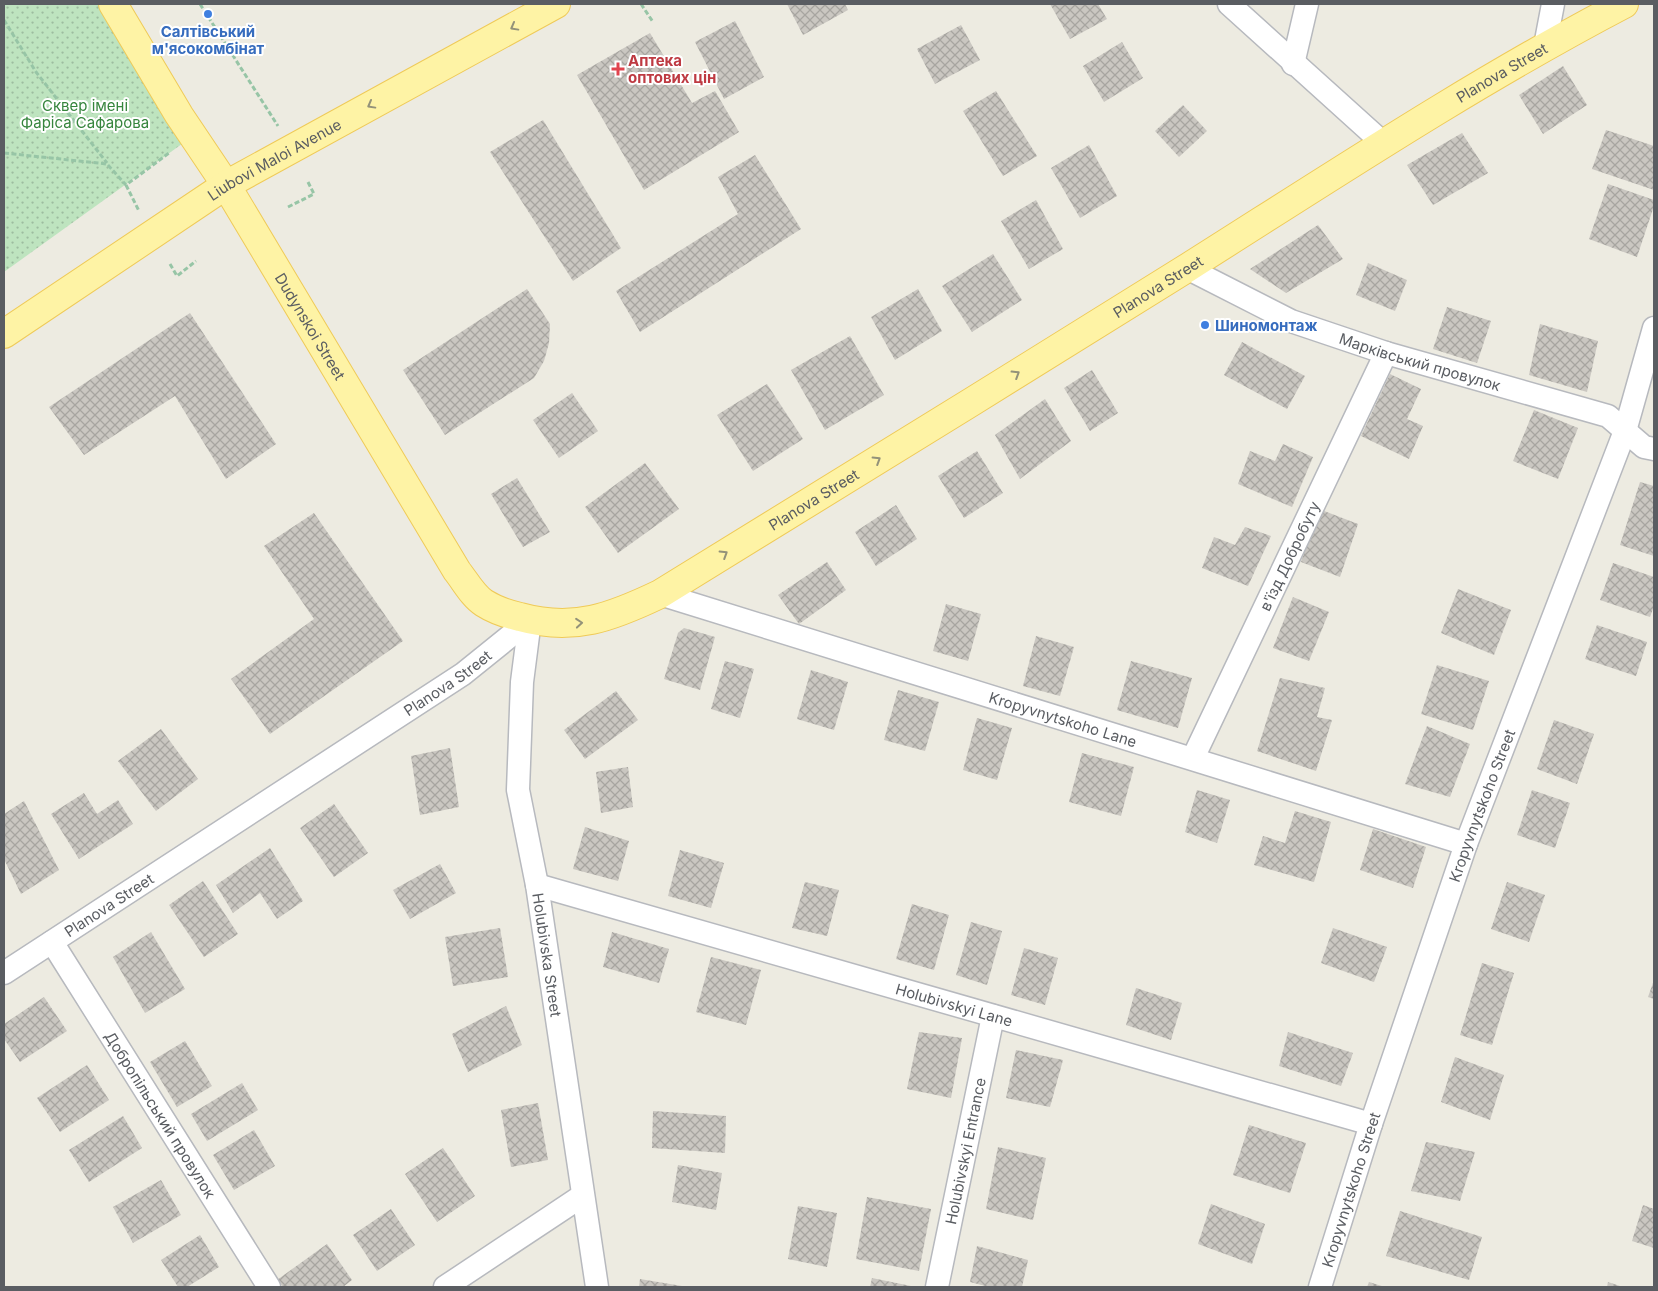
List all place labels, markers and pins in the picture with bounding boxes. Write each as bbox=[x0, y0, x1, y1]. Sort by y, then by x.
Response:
marker: Салтівський м'ясокомбінат bbox=[202, 8, 214, 20]
place label: Салтівський м'ясокомбінат bbox=[152, 22, 265, 58]
place label: Аптека оптових цін bbox=[628, 51, 716, 87]
marker: Аптека оптових цін bbox=[612, 63, 624, 75]
place label: Шиномонтаж bbox=[1215, 316, 1318, 335]
marker: Шиномонтаж bbox=[1199, 319, 1211, 331]

